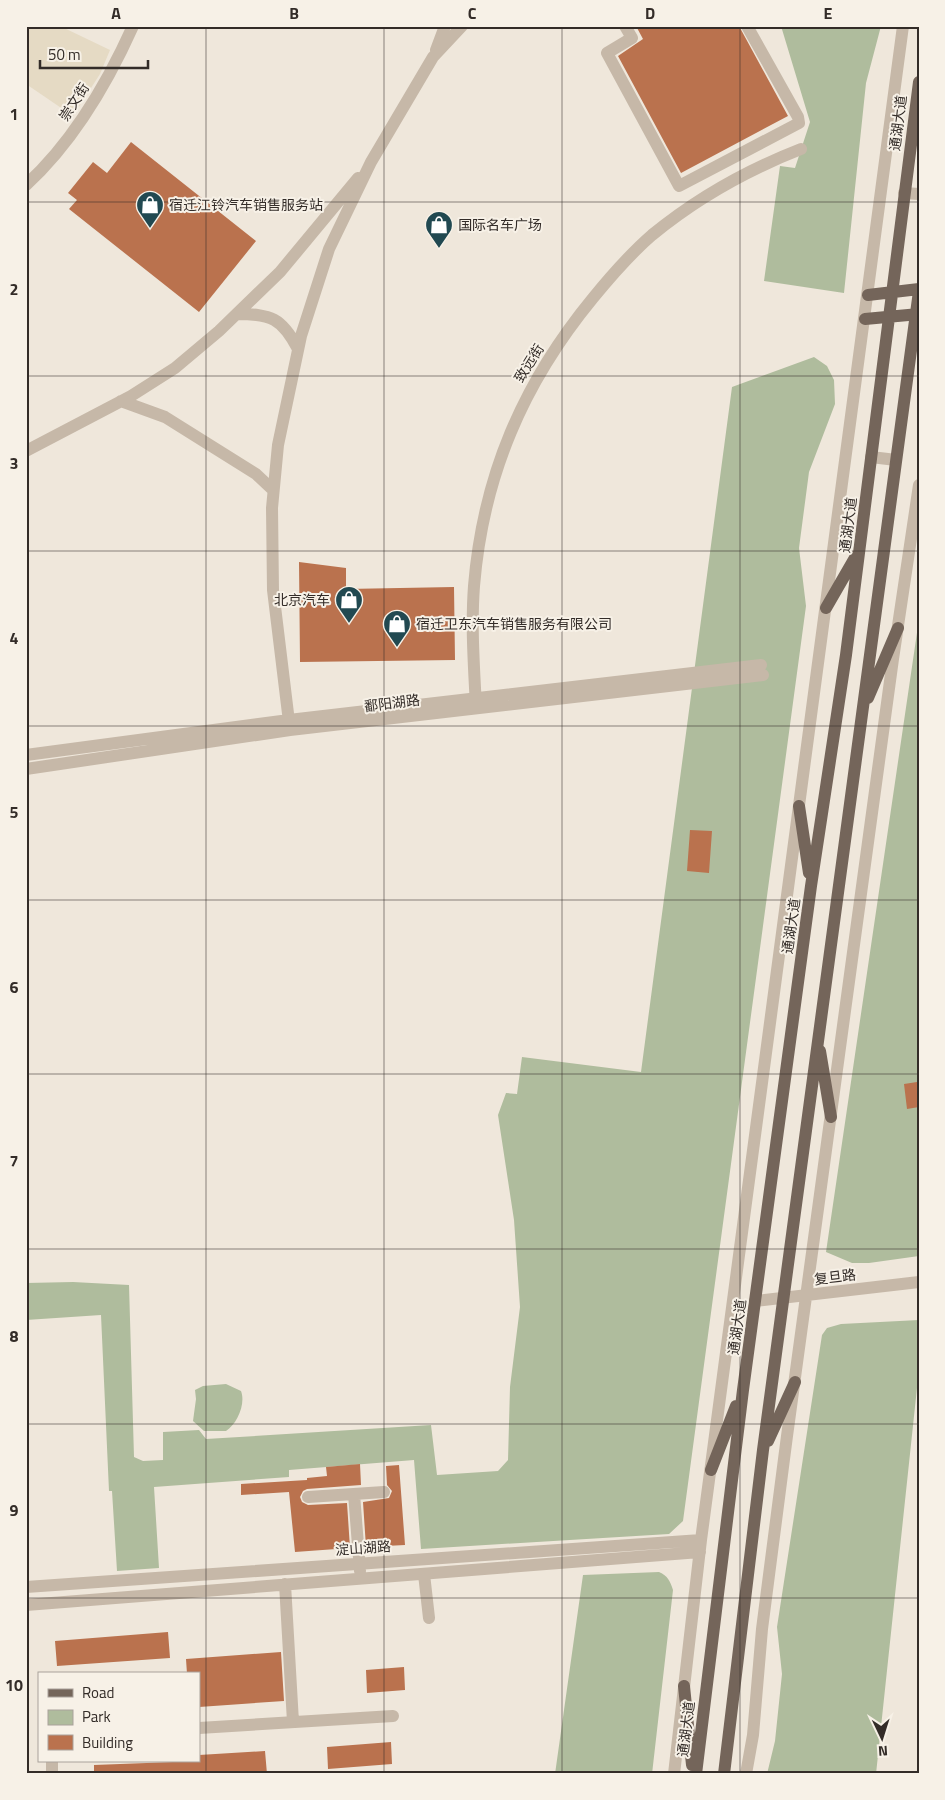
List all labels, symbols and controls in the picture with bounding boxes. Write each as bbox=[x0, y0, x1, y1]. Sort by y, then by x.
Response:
text: A bbox=[111, 1, 121, 25]
text: B bbox=[289, 1, 299, 25]
text: C bbox=[468, 1, 477, 25]
text: D bbox=[645, 1, 655, 25]
text: E bbox=[824, 1, 833, 25]
scale bar bbox=[40, 38, 148, 70]
text: 50 m bbox=[48, 43, 81, 66]
street label: 崇文街 bbox=[53, 78, 94, 125]
street label: 通湖大道 bbox=[884, 94, 911, 152]
text: 1 bbox=[10, 102, 18, 126]
shop icon: 宿迁江铃汽车销售服务站 bbox=[135, 190, 165, 229]
place label: 宿迁江铃汽车销售服务站 bbox=[169, 194, 323, 215]
shop icon: 国际名车广场 bbox=[424, 210, 454, 249]
place label: 国际名车广场 bbox=[458, 214, 542, 235]
text: 2 bbox=[10, 277, 18, 301]
street label: 致远街 bbox=[509, 339, 549, 386]
text: 3 bbox=[10, 451, 18, 475]
street label: 通湖大道 bbox=[834, 496, 861, 554]
shop icon: 北京汽车 bbox=[334, 585, 364, 624]
place label: 北京汽车 bbox=[274, 589, 330, 610]
shop icon: 宿迁卫东汽车销售服务有限公司 bbox=[382, 609, 412, 648]
place label: 宿迁卫东汽车销售服务有限公司 bbox=[416, 613, 612, 634]
text: 4 bbox=[10, 626, 19, 650]
street label: 鄱阳湖路 bbox=[363, 689, 421, 716]
text: 5 bbox=[10, 800, 19, 824]
street label: 通湖大道 bbox=[776, 897, 805, 955]
text: 6 bbox=[10, 975, 19, 999]
text: 7 bbox=[10, 1149, 18, 1173]
street label: 复旦路 bbox=[813, 1264, 857, 1289]
street label: 通湖大道 bbox=[722, 1298, 751, 1356]
text: 8 bbox=[10, 1324, 19, 1348]
text: 9 bbox=[10, 1498, 19, 1522]
street label: 淀山湖路 bbox=[334, 1535, 392, 1560]
legend bbox=[38, 1672, 200, 1762]
text: 10 bbox=[5, 1673, 23, 1697]
text: Road bbox=[82, 1681, 114, 1704]
street label: 通湖大道 bbox=[672, 1700, 699, 1758]
text: Park bbox=[82, 1705, 111, 1728]
north arrow bbox=[858, 1712, 908, 1762]
text: Building bbox=[82, 1731, 133, 1754]
text: N bbox=[877, 1741, 889, 1762]

